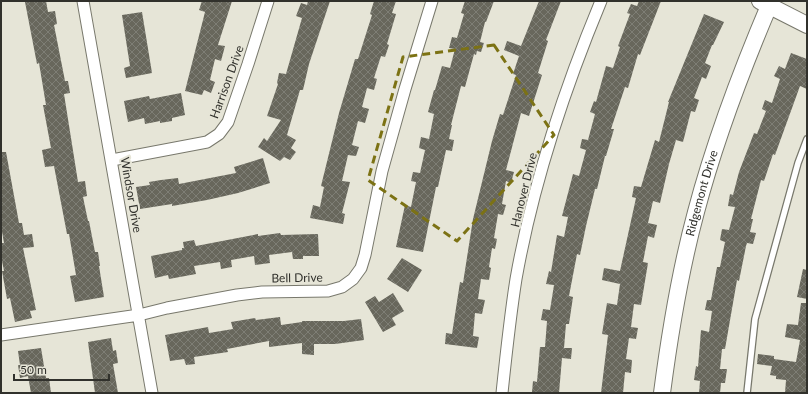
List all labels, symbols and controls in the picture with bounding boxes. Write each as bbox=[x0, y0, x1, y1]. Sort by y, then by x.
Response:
street label: Harrison Drive bbox=[206, 43, 247, 121]
street label: Ridgemont Drive bbox=[682, 148, 721, 238]
street label: Hanover Drive bbox=[507, 151, 540, 229]
street label: Windsor Drive bbox=[117, 156, 146, 234]
street label: Bell Drive bbox=[271, 270, 323, 285]
scale bar bbox=[14, 356, 109, 382]
text: 50 m bbox=[20, 362, 47, 377]

